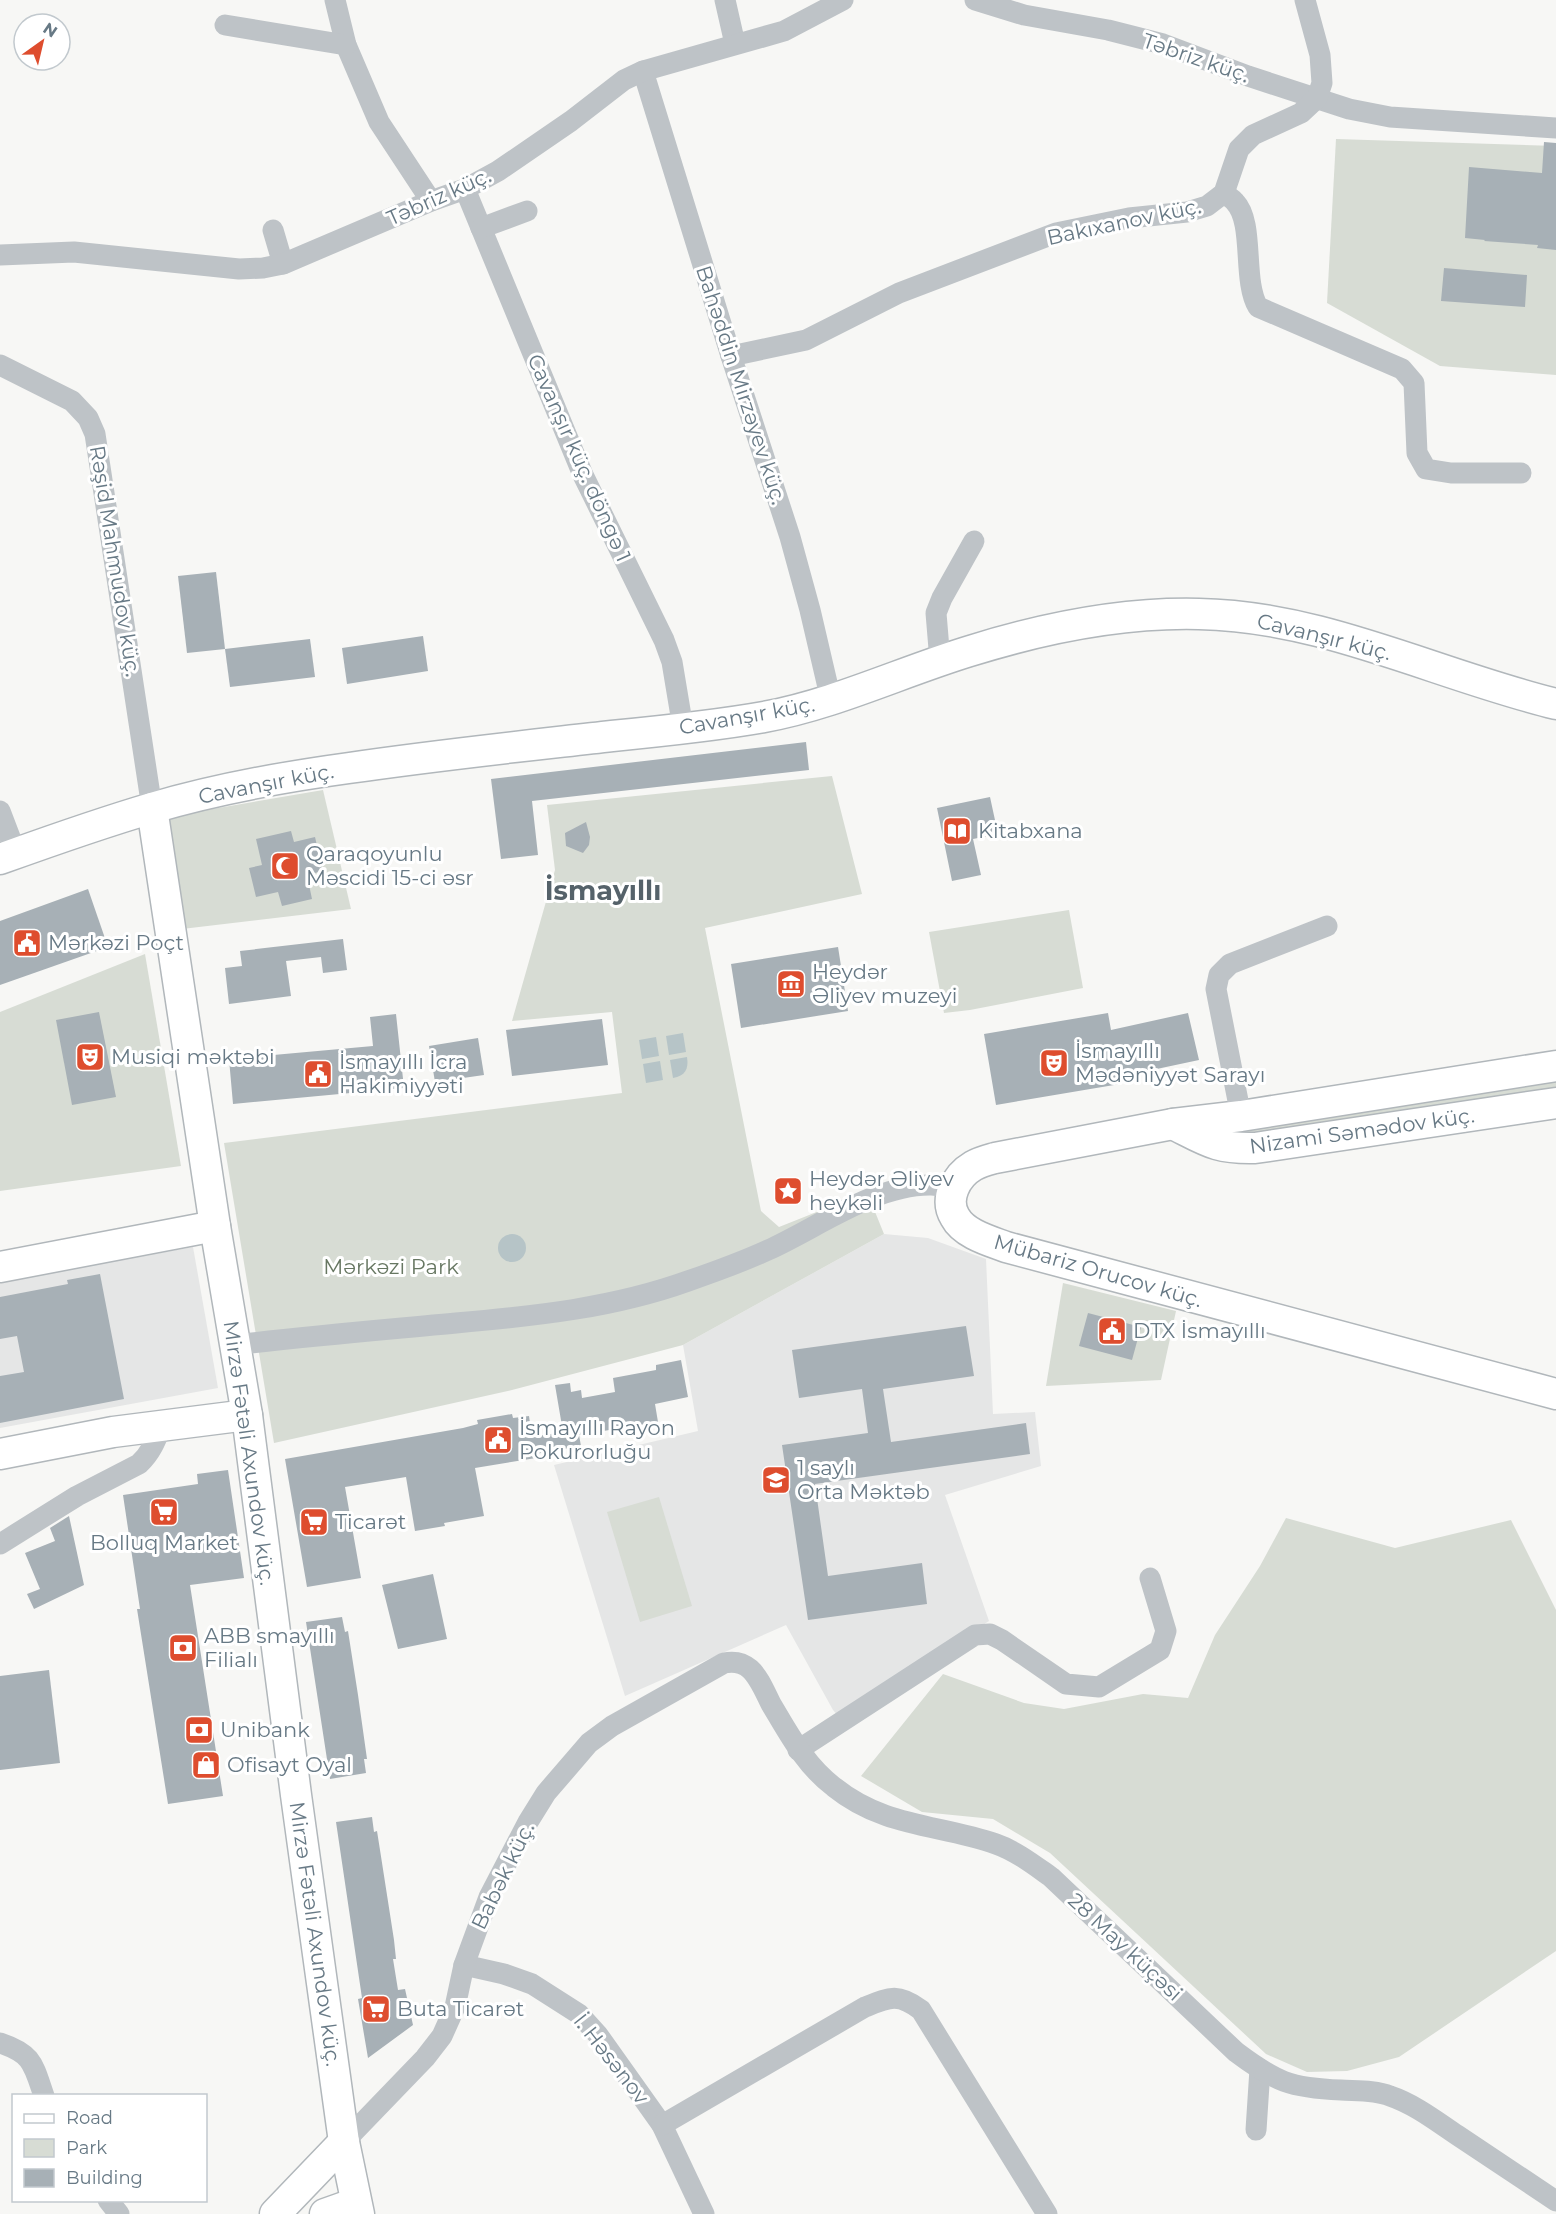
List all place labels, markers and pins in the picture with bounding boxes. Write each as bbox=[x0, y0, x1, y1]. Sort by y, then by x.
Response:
library icon: Kitabxana bbox=[941, 815, 973, 847]
place label: Kitabxana bbox=[978, 818, 1083, 843]
place label: Qaraqoyunlu Məscidi 15-ci əsr bbox=[306, 841, 474, 890]
mosque icon: Qaraqoyunlu Məscidi 15-ci əsr bbox=[269, 850, 301, 882]
public building icon: Mərkəzi Poçt bbox=[11, 927, 43, 959]
place label: Mərkəzi Poçt bbox=[48, 930, 184, 955]
place label: Heydər Əliyev muzeyi bbox=[812, 959, 957, 1008]
museum icon: Heydər Əliyev muzeyi bbox=[775, 968, 807, 1000]
place label: İsmayıllı Mədəniyyət Sarayı bbox=[1075, 1038, 1265, 1087]
theatre icon: Musiqi məktəbi bbox=[74, 1041, 106, 1073]
place label: Musiqi məktəbi bbox=[111, 1044, 275, 1069]
theatre icon: İsmayıllı Mədəniyyət Sarayı bbox=[1038, 1047, 1070, 1079]
place label: İsmayıllı İcra Hakimiyyəti bbox=[339, 1049, 467, 1098]
public building icon: İsmayıllı İcra Hakimiyyəti bbox=[302, 1058, 334, 1090]
place label: Heydər Əliyev heykəli bbox=[809, 1166, 954, 1215]
place icon: Heydər Əliyev heykəli bbox=[772, 1175, 804, 1207]
public building icon: DTX İsmayıllı bbox=[1096, 1315, 1128, 1347]
place label: DTX İsmayıllı bbox=[1133, 1318, 1266, 1343]
place label: İsmayıllı Rayon Pokurorluğu bbox=[519, 1415, 675, 1464]
public building icon: İsmayıllı Rayon Pokurorluğu bbox=[482, 1424, 514, 1456]
place label: 1 saylı Orta Məktəb bbox=[797, 1455, 930, 1504]
school or university icon: 1 saylı Orta Məktəb bbox=[760, 1464, 792, 1496]
supermarket icon: Bolluq Market bbox=[148, 1496, 180, 1528]
supermarket icon: Ticarət bbox=[298, 1506, 330, 1538]
place label: Ticarət bbox=[335, 1509, 406, 1534]
place label: Bolluq Market bbox=[90, 1530, 238, 1555]
place label: ABB smayıllı Filialı bbox=[204, 1623, 335, 1672]
bank icon: ABB smayıllı Filialı bbox=[167, 1632, 199, 1664]
bank icon: Unibank bbox=[183, 1714, 215, 1746]
place label: Unibank bbox=[220, 1717, 310, 1742]
shop icon: Ofisayt Oyal bbox=[190, 1749, 222, 1781]
place label: Ofisayt Oyal bbox=[227, 1752, 352, 1777]
supermarket icon: Buta Ticarət bbox=[360, 1993, 392, 2025]
place label: Buta Ticarət bbox=[397, 1996, 524, 2021]

